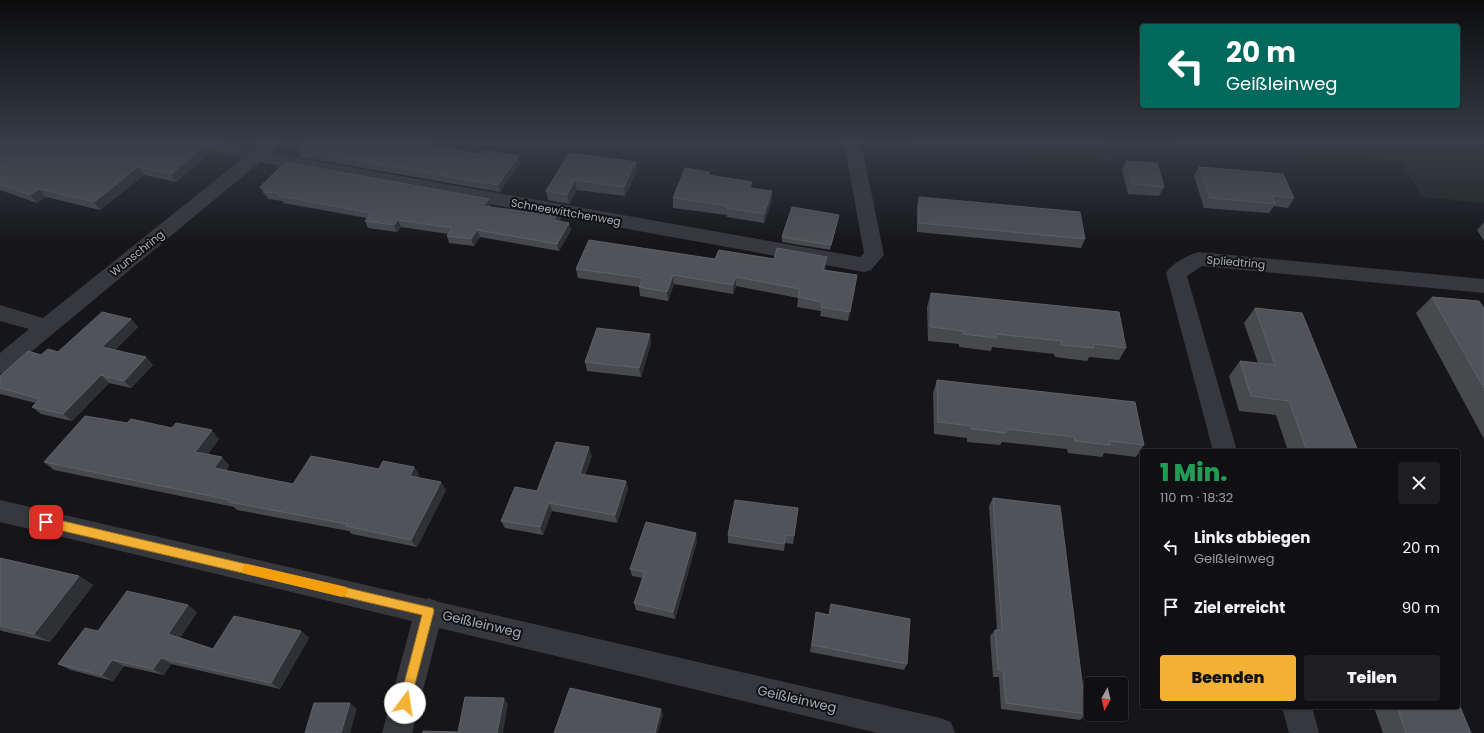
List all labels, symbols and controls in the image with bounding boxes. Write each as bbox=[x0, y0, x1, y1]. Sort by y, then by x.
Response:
text: 20 m bbox=[1226, 33, 1296, 72]
icon: left bbox=[1160, 40, 1212, 92]
text: Geißleinweg bbox=[1226, 71, 1337, 96]
street label: Schneewittchenweg bbox=[510, 194, 622, 230]
street label: Wunschring bbox=[106, 226, 168, 280]
street label: Spliedtring bbox=[1206, 251, 1266, 273]
text: 1 Min. bbox=[1160, 456, 1227, 489]
button: close bbox=[1398, 462, 1440, 504]
text: 110 m · 18:32 bbox=[1160, 488, 1233, 507]
pin bbox=[29, 505, 63, 539]
icon: arrive bbox=[35, 511, 57, 533]
text: Links abbiegen bbox=[1194, 527, 1310, 548]
icon: left bbox=[1160, 536, 1182, 558]
text: 20 m bbox=[1402, 537, 1440, 558]
text: Geißleinweg bbox=[1194, 549, 1275, 568]
icon: arrive bbox=[1160, 596, 1182, 618]
text: Ziel erreicht bbox=[1194, 597, 1285, 618]
text: 90 m bbox=[1402, 597, 1440, 618]
street label: Geißleinweg bbox=[441, 606, 523, 642]
button: Beenden bbox=[1160, 655, 1296, 701]
button: Teilen bbox=[1304, 655, 1440, 701]
north arrow bbox=[1084, 677, 1128, 721]
map controls bbox=[1084, 677, 1128, 721]
street label: Geißleinweg bbox=[756, 681, 838, 717]
position arrow bbox=[384, 682, 426, 724]

